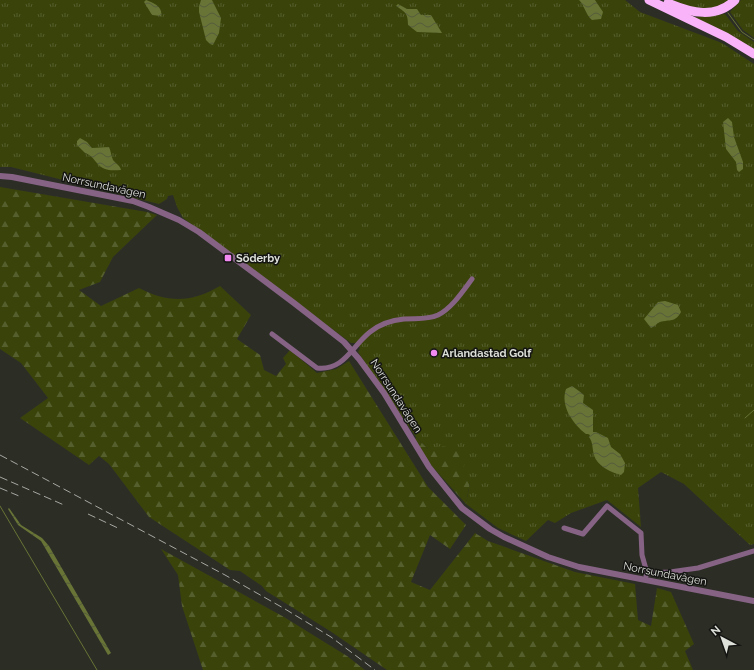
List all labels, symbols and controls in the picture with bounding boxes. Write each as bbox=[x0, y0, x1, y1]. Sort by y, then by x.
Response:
street label: Norrsundavägen bbox=[61, 171, 147, 201]
place label: Söderby bbox=[236, 252, 280, 265]
marker: Söderby bbox=[223, 253, 233, 263]
place label: Arlandastad Golf bbox=[442, 347, 532, 360]
marker: Arlandastad Golf bbox=[429, 348, 439, 358]
street label: Norrsundavägen bbox=[367, 357, 425, 435]
street label: Norrsundavägen bbox=[622, 560, 708, 588]
north arrow bbox=[702, 618, 742, 658]
text: N bbox=[708, 623, 723, 638]

